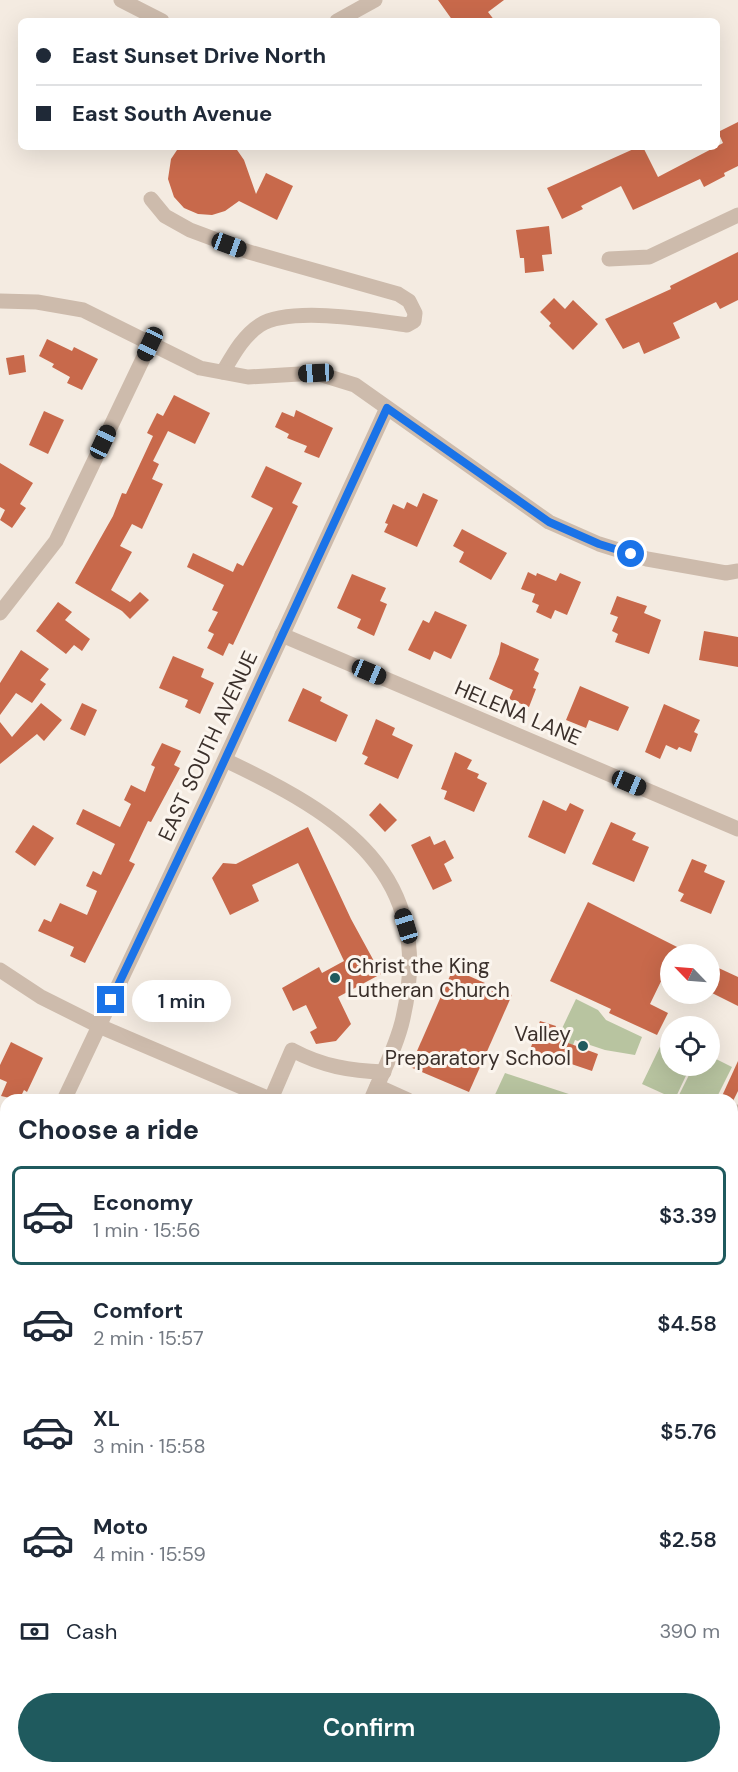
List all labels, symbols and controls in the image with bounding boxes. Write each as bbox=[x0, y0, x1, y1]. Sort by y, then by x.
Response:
text: East Sunset Drive North bbox=[72, 41, 326, 70]
text: East South Avenue bbox=[72, 99, 272, 128]
car bbox=[209, 230, 249, 260]
car bbox=[134, 324, 166, 364]
car bbox=[298, 363, 334, 383]
car bbox=[87, 422, 119, 462]
route start bbox=[617, 540, 644, 567]
street label: EAST SOUTH AVENUE bbox=[152, 646, 264, 846]
car bbox=[349, 657, 389, 687]
street label: HELENA LANE bbox=[451, 674, 585, 752]
car bbox=[609, 768, 649, 798]
car bbox=[392, 906, 420, 946]
north arrow bbox=[660, 944, 720, 1004]
map controls bbox=[660, 944, 720, 1076]
place label: Christ the King Lutheran Church bbox=[347, 952, 510, 1004]
marker: Christ the King Lutheran Church bbox=[328, 971, 342, 985]
callout: 1 min bbox=[132, 979, 231, 1021]
route end bbox=[97, 986, 124, 1013]
text: 1 min bbox=[158, 988, 205, 1014]
button: locate bbox=[660, 1016, 720, 1076]
place label: Valley Preparatory School bbox=[385, 1020, 571, 1072]
marker: Valley Preparatory School bbox=[576, 1039, 590, 1053]
text: Choose a ride bbox=[18, 1112, 199, 1147]
text: Economy bbox=[93, 1188, 193, 1217]
icon: car bbox=[21, 1189, 75, 1243]
text: $3.39 bbox=[659, 1201, 717, 1230]
text: 1 min · 15:56 bbox=[93, 1217, 201, 1243]
text: Comfort bbox=[93, 1296, 183, 1325]
icon: car bbox=[21, 1297, 75, 1351]
text: $4.58 bbox=[657, 1309, 717, 1338]
text: 2 min · 15:57 bbox=[93, 1325, 204, 1351]
text: XL bbox=[93, 1404, 120, 1433]
icon: car bbox=[21, 1405, 75, 1459]
text: $5.76 bbox=[660, 1417, 717, 1446]
text: 3 min · 15:58 bbox=[93, 1433, 206, 1459]
text: Moto bbox=[93, 1512, 148, 1541]
icon: car bbox=[21, 1513, 75, 1567]
text: $2.58 bbox=[659, 1525, 717, 1554]
text: 4 min · 15:59 bbox=[93, 1541, 206, 1567]
icon: cash bbox=[18, 1615, 51, 1648]
text: Cash bbox=[66, 1617, 117, 1646]
text: 390 m bbox=[659, 1618, 720, 1644]
button: Confirm bbox=[18, 1693, 720, 1762]

